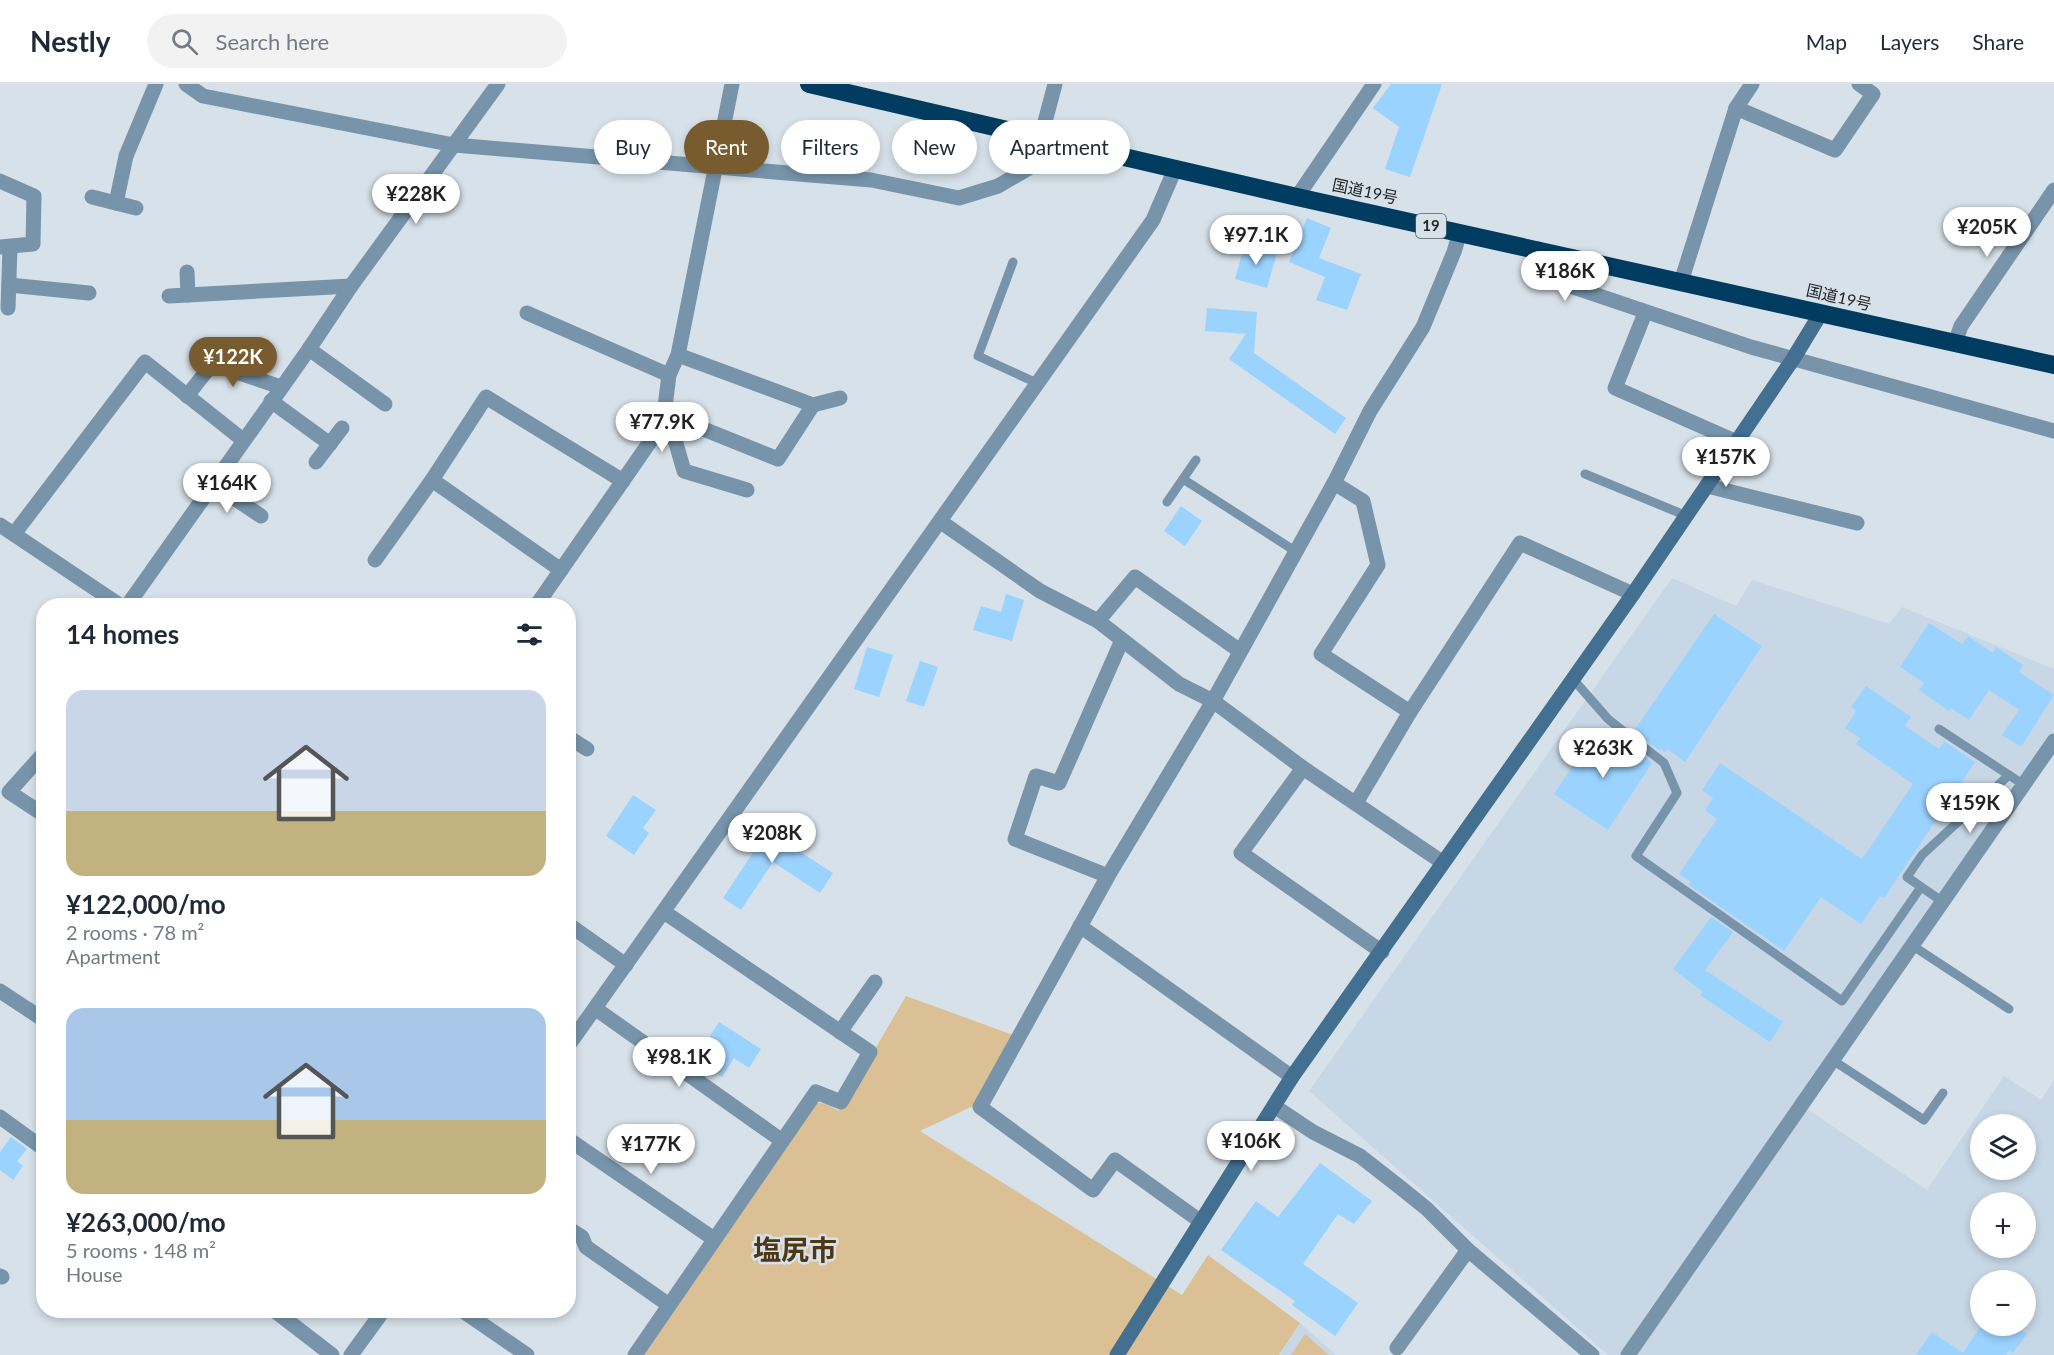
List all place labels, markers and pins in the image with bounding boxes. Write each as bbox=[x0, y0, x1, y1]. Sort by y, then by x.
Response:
pin: ¥228K bbox=[374, 174, 458, 225]
pin: ¥205K bbox=[1945, 207, 2029, 258]
pin: ¥97.1K bbox=[1207, 215, 1305, 266]
pin: ¥186K bbox=[1523, 251, 1607, 302]
pin: ¥122K bbox=[191, 337, 275, 388]
pin: ¥77.9K bbox=[613, 402, 711, 453]
pin: ¥157K bbox=[1684, 437, 1768, 488]
pin: ¥164K bbox=[185, 463, 269, 514]
pin: ¥263K bbox=[1561, 728, 1645, 779]
pin: ¥159K bbox=[1928, 783, 2012, 834]
pin: ¥208K bbox=[730, 813, 814, 864]
pin: ¥98.1K bbox=[630, 1037, 728, 1088]
pin: ¥106K bbox=[1209, 1121, 1293, 1172]
pin: ¥177K bbox=[609, 1124, 693, 1175]

